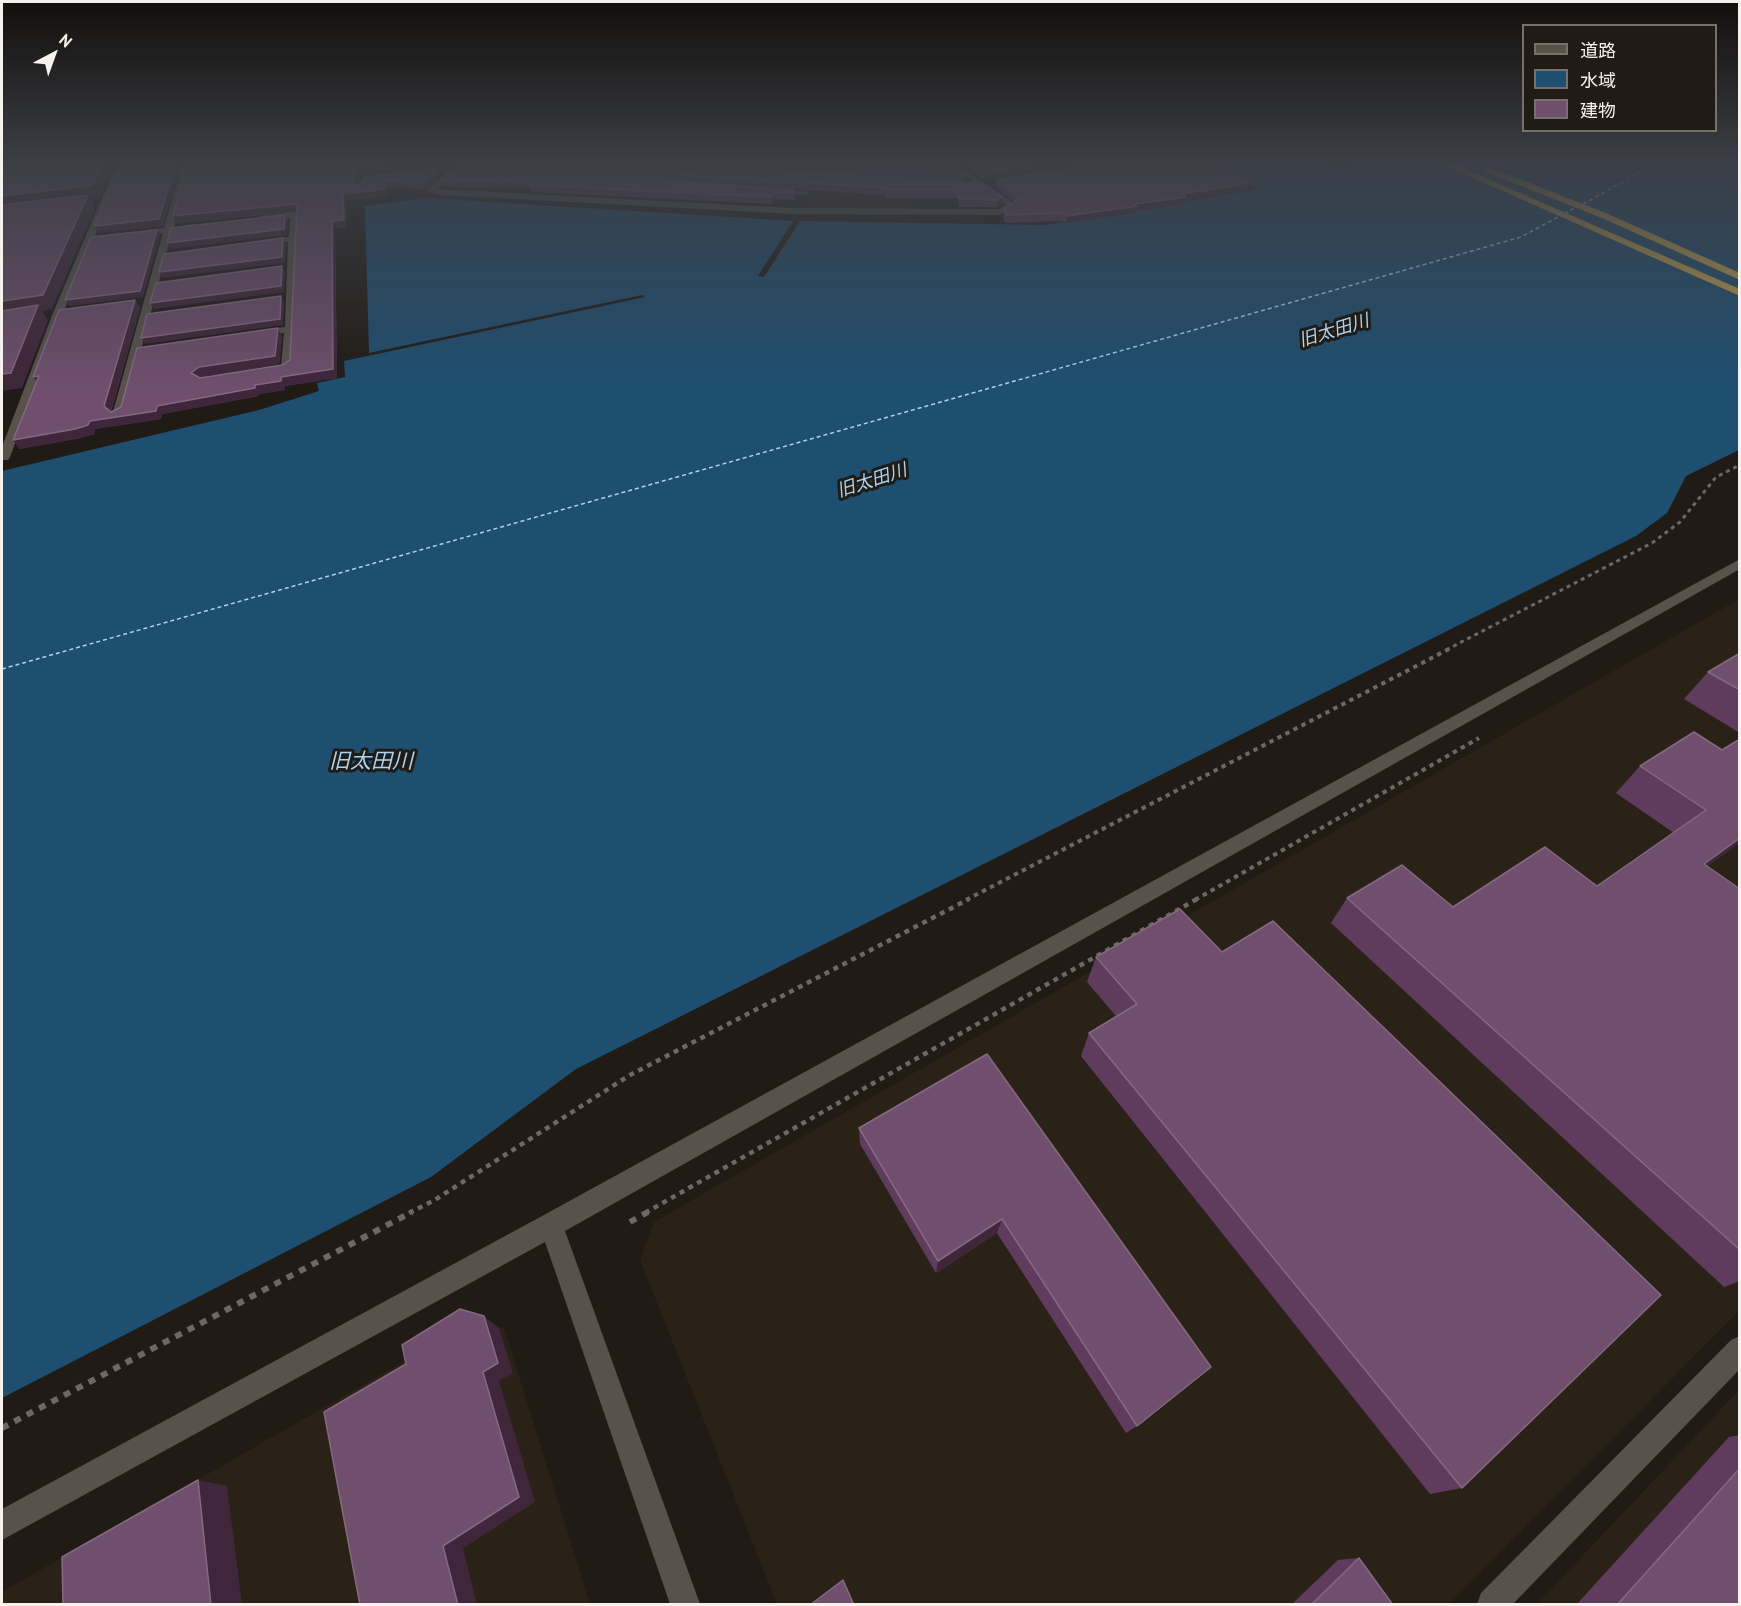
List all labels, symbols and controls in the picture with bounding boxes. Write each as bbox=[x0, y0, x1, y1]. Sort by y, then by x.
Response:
north arrow bbox=[24, 24, 84, 84]
legend bbox=[1522, 24, 1717, 132]
text: N bbox=[55, 29, 76, 51]
text: 道路 bbox=[1580, 39, 1616, 62]
text: 水域 bbox=[1580, 69, 1616, 92]
text: 建物 bbox=[1580, 99, 1616, 122]
water label: 旧太田川 bbox=[1296, 310, 1372, 352]
water label: 旧太田川 bbox=[834, 460, 910, 502]
water label: 旧太田川 bbox=[329, 749, 413, 775]

